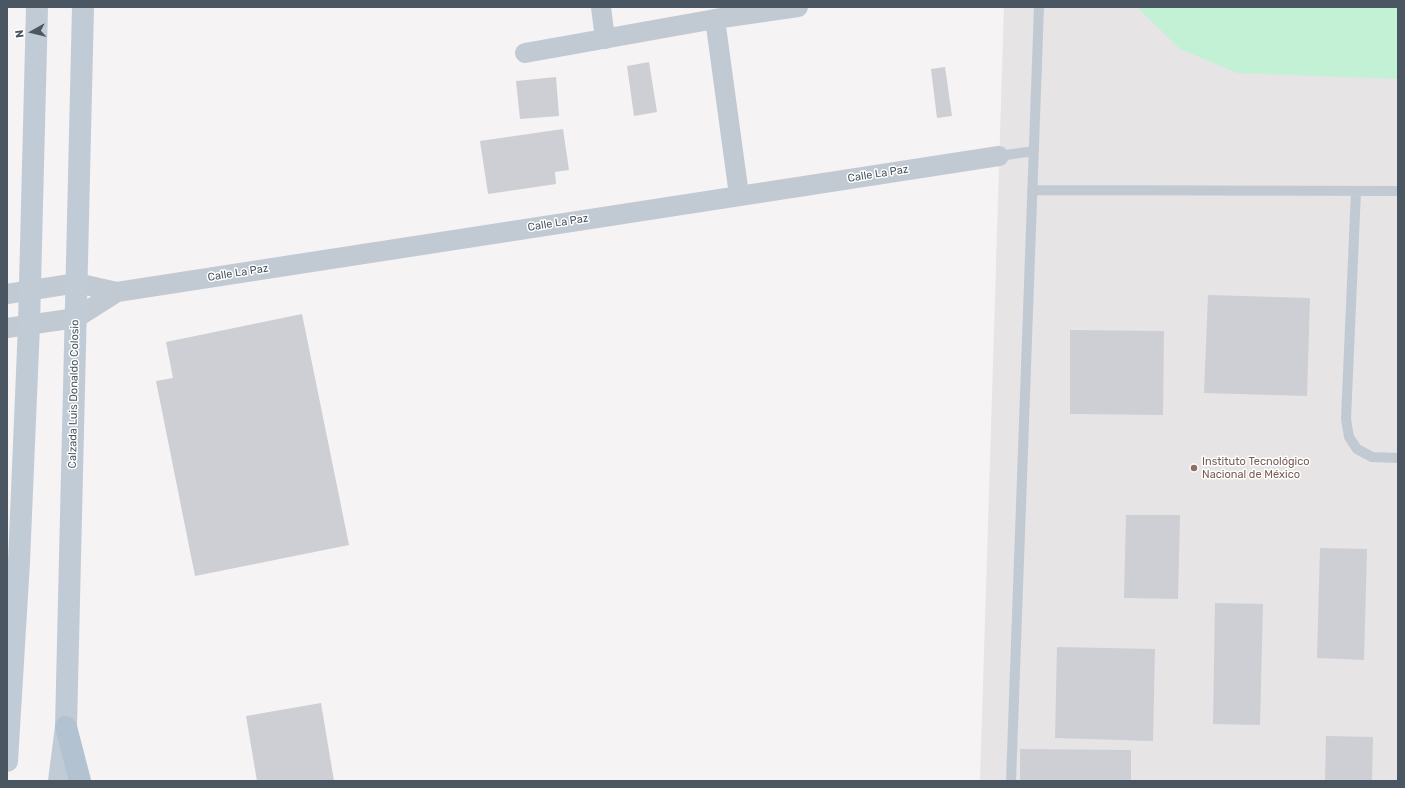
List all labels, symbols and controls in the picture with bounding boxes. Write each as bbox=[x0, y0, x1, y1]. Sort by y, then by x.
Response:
north arrow bbox=[12, 12, 52, 52]
text: N bbox=[13, 29, 27, 39]
street label: Calle La Paz bbox=[847, 163, 909, 185]
street label: Calle La Paz bbox=[527, 212, 589, 234]
street label: Calle La Paz bbox=[207, 262, 269, 284]
street label: Calzada Luis Donaldo Colosio bbox=[66, 320, 82, 468]
place label: Instituto Tecnológico Nacional de México bbox=[1202, 455, 1310, 481]
marker: Instituto Tecnológico Nacional de México bbox=[1189, 463, 1199, 473]

